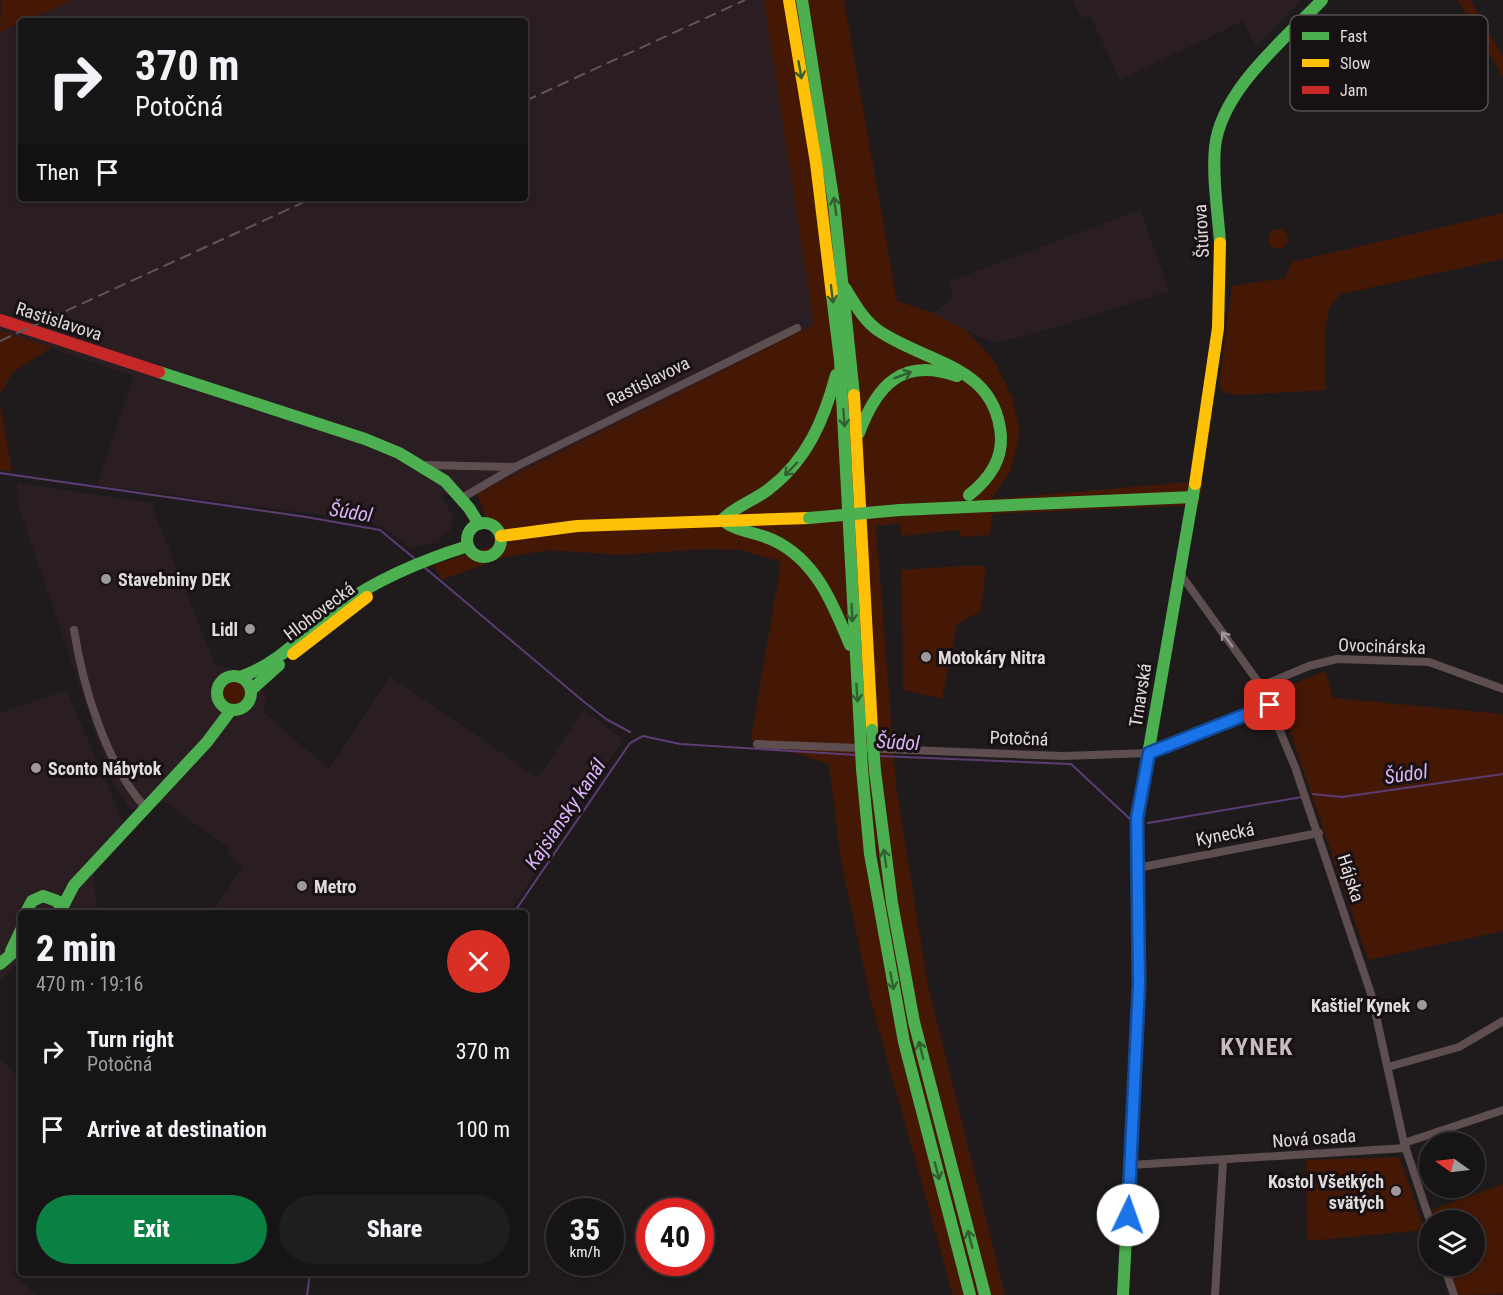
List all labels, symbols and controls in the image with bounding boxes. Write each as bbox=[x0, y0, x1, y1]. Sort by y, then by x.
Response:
legend bbox=[1290, 15, 1488, 111]
text: Fast bbox=[1340, 27, 1367, 46]
text: 370 m bbox=[135, 41, 240, 90]
icon: right bbox=[36, 42, 114, 120]
text: Slow bbox=[1340, 54, 1370, 73]
one-way arrow bbox=[795, 59, 806, 79]
text: Jam bbox=[1340, 81, 1367, 100]
text: Potočná bbox=[135, 91, 223, 123]
icon: arrive bbox=[91, 156, 124, 189]
text: Then bbox=[36, 160, 79, 185]
one-way arrow bbox=[829, 197, 840, 217]
street label: Štúrova bbox=[1189, 204, 1213, 258]
one-way arrow bbox=[827, 283, 838, 303]
street label: Rastislavova bbox=[13, 297, 105, 345]
street label: Rastislavova bbox=[603, 352, 693, 410]
one-way arrow bbox=[893, 369, 912, 380]
one-way arrow bbox=[838, 408, 849, 428]
one-way arrow bbox=[784, 462, 799, 477]
water label: Šúdol bbox=[328, 497, 375, 527]
place label: Stavebniny DEK bbox=[118, 569, 231, 590]
marker: Stavebniny DEK bbox=[99, 572, 113, 586]
street label: Hlohovecká bbox=[280, 578, 358, 644]
one-way arrow bbox=[847, 603, 858, 623]
place label: Lidl bbox=[211, 619, 238, 640]
marker: Lidl bbox=[243, 622, 257, 636]
one-way arrow bbox=[1221, 631, 1233, 647]
street label: Ovocinárska bbox=[1338, 634, 1426, 658]
place label: Motokáry Nitra bbox=[938, 647, 1045, 668]
marker: Motokáry Nitra bbox=[919, 650, 933, 664]
street label: Trnavská bbox=[1125, 662, 1155, 728]
pin bbox=[1244, 679, 1295, 730]
one-way arrow bbox=[852, 682, 863, 702]
icon: arrive bbox=[1253, 688, 1286, 721]
street label: Potočná bbox=[989, 726, 1049, 750]
water label: Šúdol bbox=[876, 729, 921, 755]
water label: Kajsiansky kanál bbox=[519, 754, 611, 874]
place label: Sconto Nábytok bbox=[48, 758, 162, 779]
water label: Šúdol bbox=[1383, 759, 1430, 789]
marker: Sconto Nábytok bbox=[29, 761, 43, 775]
street label: Kynecká bbox=[1194, 818, 1256, 850]
one-way arrow bbox=[879, 849, 890, 869]
street label: Hájska bbox=[1333, 852, 1369, 904]
place label: Metro bbox=[314, 876, 356, 897]
marker: Metro bbox=[295, 879, 309, 893]
text: 2 min bbox=[36, 928, 116, 970]
button: close bbox=[447, 930, 510, 993]
one-way arrow bbox=[887, 971, 898, 990]
text: 470 m · 19:16 bbox=[36, 972, 143, 996]
place label: Kaštieľ Kynek bbox=[1311, 995, 1410, 1016]
marker: Kaštieľ Kynek bbox=[1415, 998, 1429, 1012]
text: Turn right bbox=[87, 1027, 174, 1052]
district label: KYNEK bbox=[1220, 1033, 1294, 1061]
icon: right bbox=[36, 1035, 69, 1068]
text: 370 m bbox=[456, 1039, 510, 1064]
one-way arrow bbox=[914, 1041, 926, 1060]
text: Potočná bbox=[87, 1052, 152, 1076]
icon: arrive bbox=[36, 1113, 69, 1146]
text: Arrive at destination bbox=[87, 1117, 267, 1142]
text: 100 m bbox=[456, 1117, 510, 1142]
street label: Nová osada bbox=[1271, 1125, 1357, 1151]
north arrow bbox=[1419, 1132, 1485, 1198]
map controls bbox=[1419, 1132, 1485, 1276]
one-way arrow bbox=[932, 1161, 943, 1180]
place label: Kostol Všetkých svätých bbox=[1268, 1171, 1384, 1213]
position arrow bbox=[1096, 1183, 1160, 1247]
marker: Kostol Všetkých svätých bbox=[1389, 1184, 1403, 1198]
button: Exit bbox=[36, 1195, 267, 1264]
button: Share bbox=[279, 1195, 510, 1264]
speed limit sign: 40 bbox=[636, 1198, 714, 1276]
button: layers bbox=[1419, 1210, 1485, 1276]
text: 35 bbox=[570, 1212, 600, 1247]
one-way arrow bbox=[963, 1229, 975, 1248]
text: km/h bbox=[570, 1243, 600, 1261]

